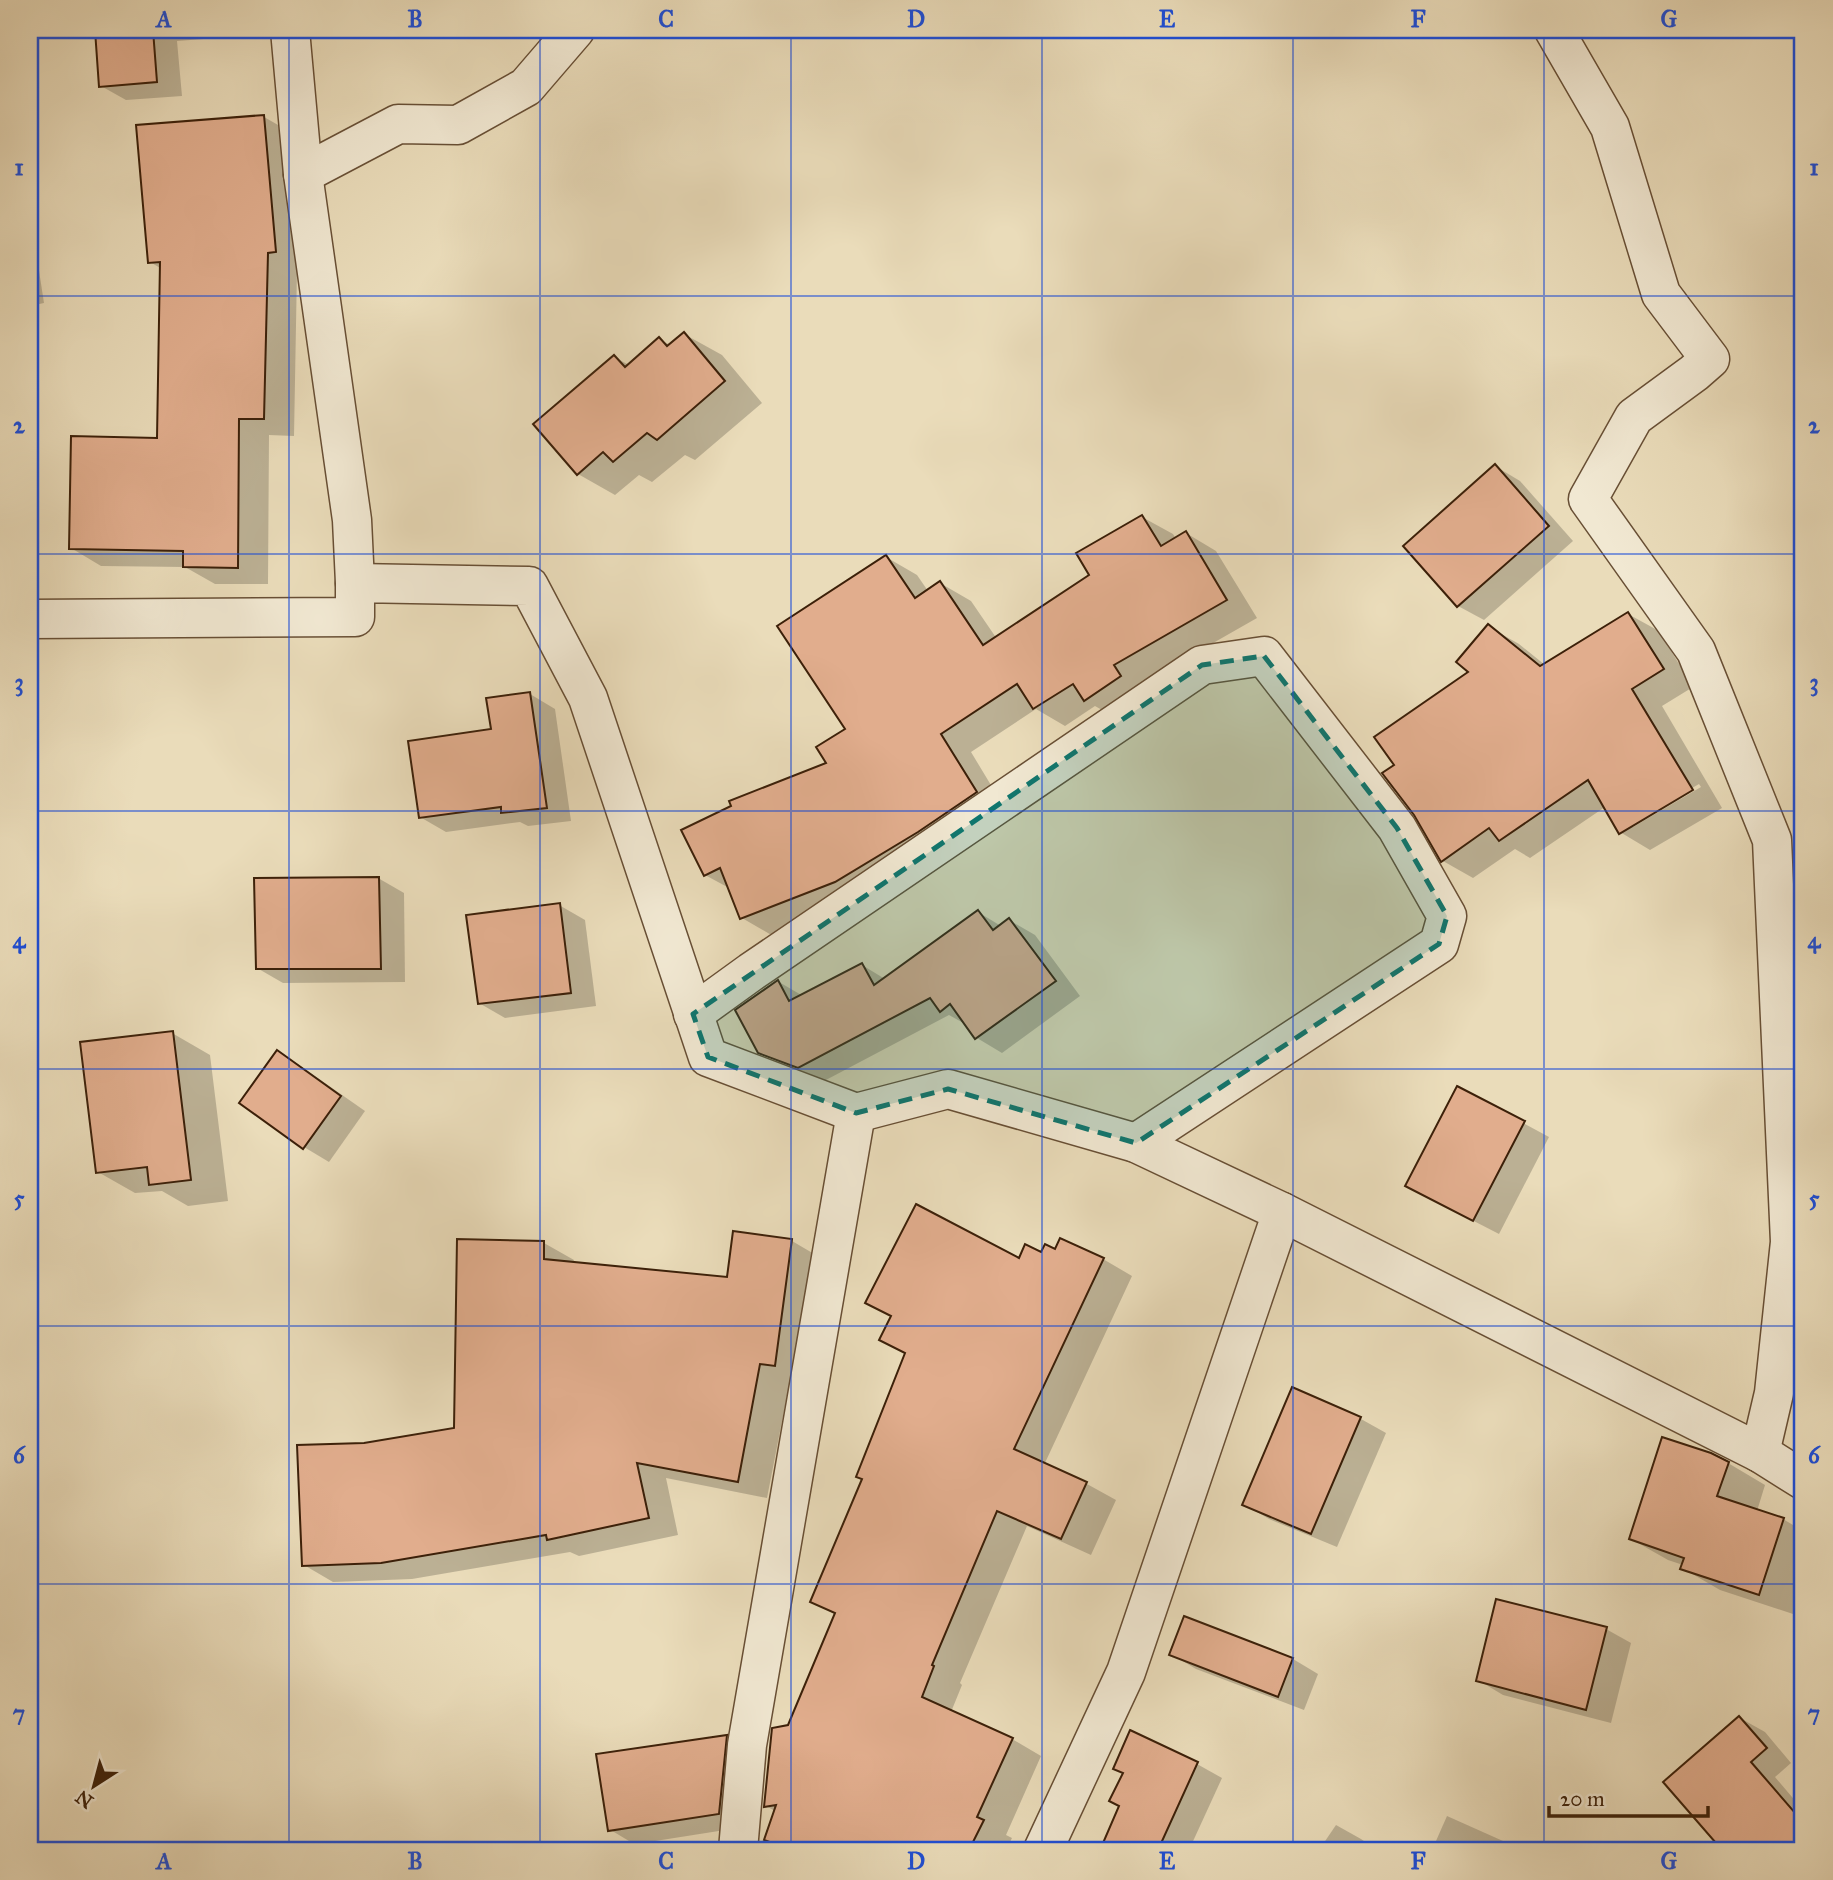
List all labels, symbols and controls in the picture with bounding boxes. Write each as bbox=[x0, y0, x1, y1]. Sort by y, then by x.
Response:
text: A bbox=[154, 5, 172, 33]
text: B bbox=[407, 5, 423, 33]
text: C bbox=[658, 5, 674, 33]
text: D bbox=[907, 5, 925, 33]
text: E bbox=[1159, 5, 1176, 33]
text: F bbox=[1410, 5, 1426, 33]
text: G bbox=[1661, 5, 1678, 33]
text: 1 bbox=[14, 153, 24, 181]
text: 1 bbox=[1809, 153, 1819, 181]
text: 2 bbox=[13, 411, 25, 439]
text: 2 bbox=[1808, 411, 1820, 439]
text: 3 bbox=[14, 668, 24, 697]
text: 3 bbox=[1809, 668, 1819, 697]
text: 4 bbox=[13, 926, 27, 954]
text: 4 bbox=[1808, 926, 1822, 954]
text: 5 bbox=[14, 1184, 25, 1212]
text: 5 bbox=[1809, 1184, 1820, 1212]
text: 6 bbox=[13, 1441, 26, 1469]
text: 6 bbox=[1808, 1441, 1821, 1469]
text: 7 bbox=[13, 1699, 25, 1727]
text: 7 bbox=[1808, 1699, 1820, 1727]
north arrow bbox=[60, 1750, 130, 1820]
scale bar bbox=[1549, 1775, 1709, 1819]
text: N bbox=[71, 1785, 98, 1813]
text: 20 m bbox=[1560, 1786, 1605, 1812]
text: A bbox=[154, 1847, 172, 1875]
text: B bbox=[407, 1847, 423, 1875]
text: C bbox=[658, 1847, 674, 1875]
text: D bbox=[907, 1847, 925, 1875]
text: E bbox=[1159, 1847, 1176, 1875]
text: F bbox=[1410, 1847, 1426, 1875]
text: G bbox=[1661, 1847, 1678, 1875]

